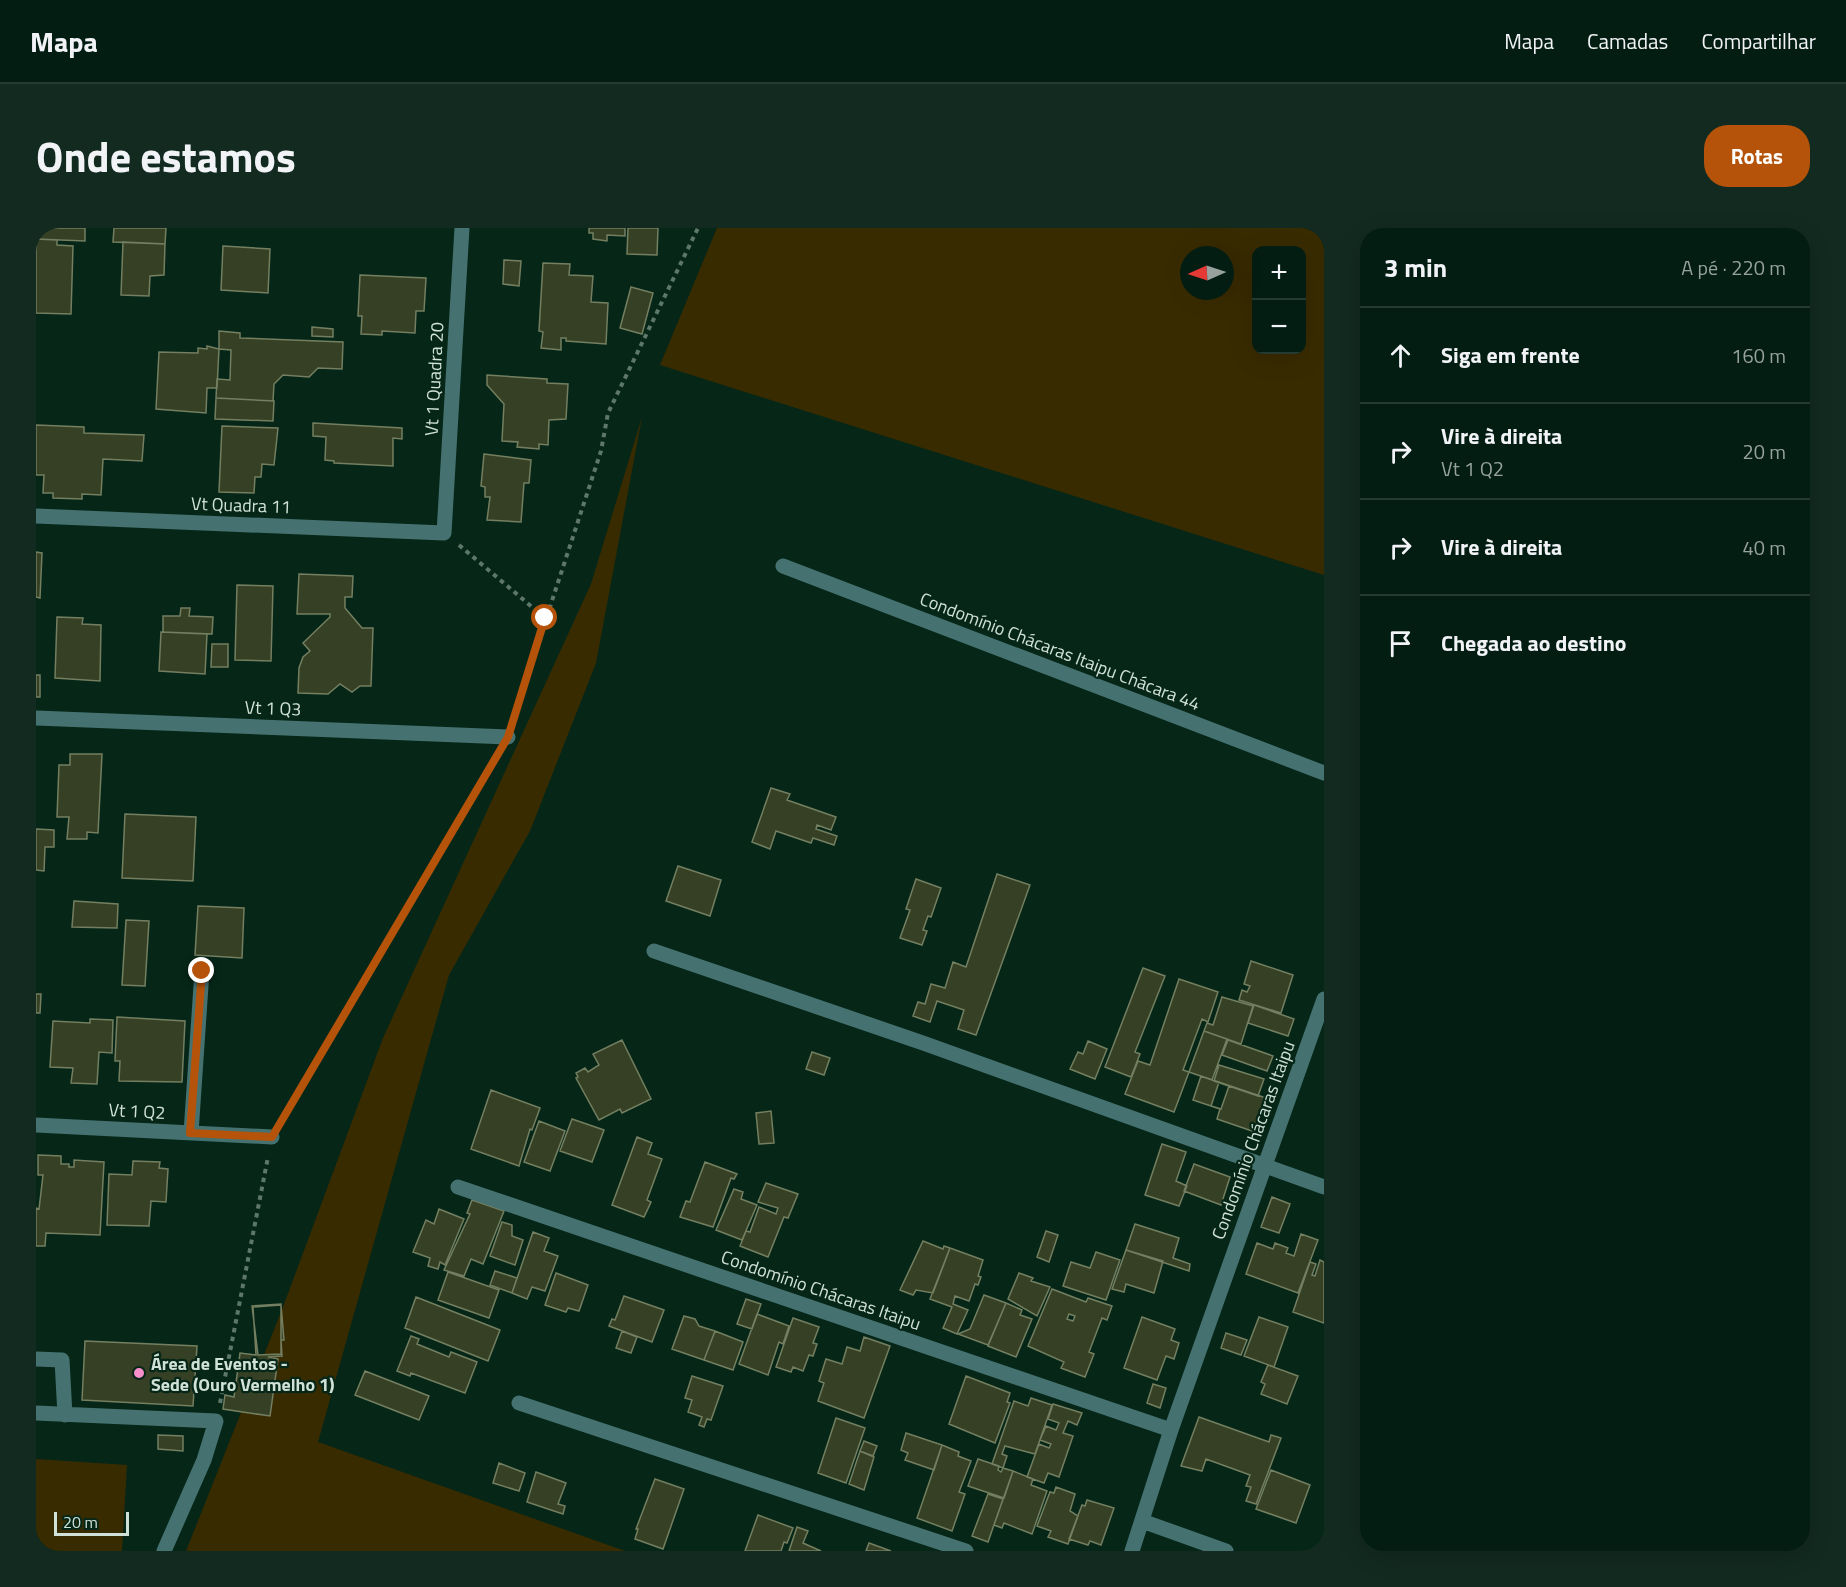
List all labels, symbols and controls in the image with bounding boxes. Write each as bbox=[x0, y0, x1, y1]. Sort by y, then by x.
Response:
text: Mapa bbox=[30, 20, 98, 63]
text: Mapa bbox=[1504, 25, 1554, 57]
text: Camadas bbox=[1587, 25, 1668, 57]
text: Compartilhar bbox=[1701, 25, 1816, 57]
text: Onde estamos bbox=[36, 124, 296, 188]
button: Rotas bbox=[1704, 125, 1810, 187]
north arrow bbox=[1180, 246, 1234, 300]
map controls bbox=[1252, 246, 1306, 354]
button: + bbox=[1252, 246, 1306, 300]
text: 3 min bbox=[1384, 248, 1447, 287]
text: A pé · 220 m bbox=[1681, 252, 1786, 283]
button: − bbox=[1252, 300, 1306, 354]
street label: Vt 1 Quadra 20 bbox=[418, 321, 450, 437]
text: Siga em frente bbox=[1441, 338, 1580, 372]
icon: ahead bbox=[1384, 339, 1417, 372]
text: 160 m bbox=[1731, 340, 1786, 371]
text: Vire à direita bbox=[1441, 419, 1562, 453]
icon: right bbox=[1384, 435, 1417, 468]
text: 20 m bbox=[1742, 436, 1786, 467]
text: Vt 1 Q2 bbox=[1441, 453, 1504, 484]
street label: Vt Quadra 11 bbox=[191, 490, 291, 520]
text: Vire à direita bbox=[1441, 530, 1562, 564]
icon: right bbox=[1384, 531, 1417, 564]
text: 40 m bbox=[1742, 532, 1786, 563]
street label: Condomínio Chácaras Itaipu Chácara 44 bbox=[916, 585, 1204, 717]
route start bbox=[531, 604, 557, 630]
text: Chegada ao destino bbox=[1441, 626, 1627, 660]
icon: arrive bbox=[1384, 627, 1417, 660]
street label: Vt 1 Q3 bbox=[244, 694, 302, 722]
route end bbox=[188, 957, 214, 983]
street label: Condomínio Chácaras Itaipu bbox=[1204, 1037, 1302, 1243]
street label: Vt 1 Q2 bbox=[108, 1096, 166, 1126]
street label: Condomínio Chácaras Itaipu bbox=[718, 1243, 924, 1337]
place label: Área de Eventos - Sede (Ouro Vermelho 1) bbox=[151, 1350, 335, 1398]
marker: Área de Eventos - Sede (Ouro Vermelho 1) bbox=[132, 1366, 146, 1380]
scale bar bbox=[54, 1509, 129, 1536]
text: 20 m bbox=[63, 1510, 98, 1534]

